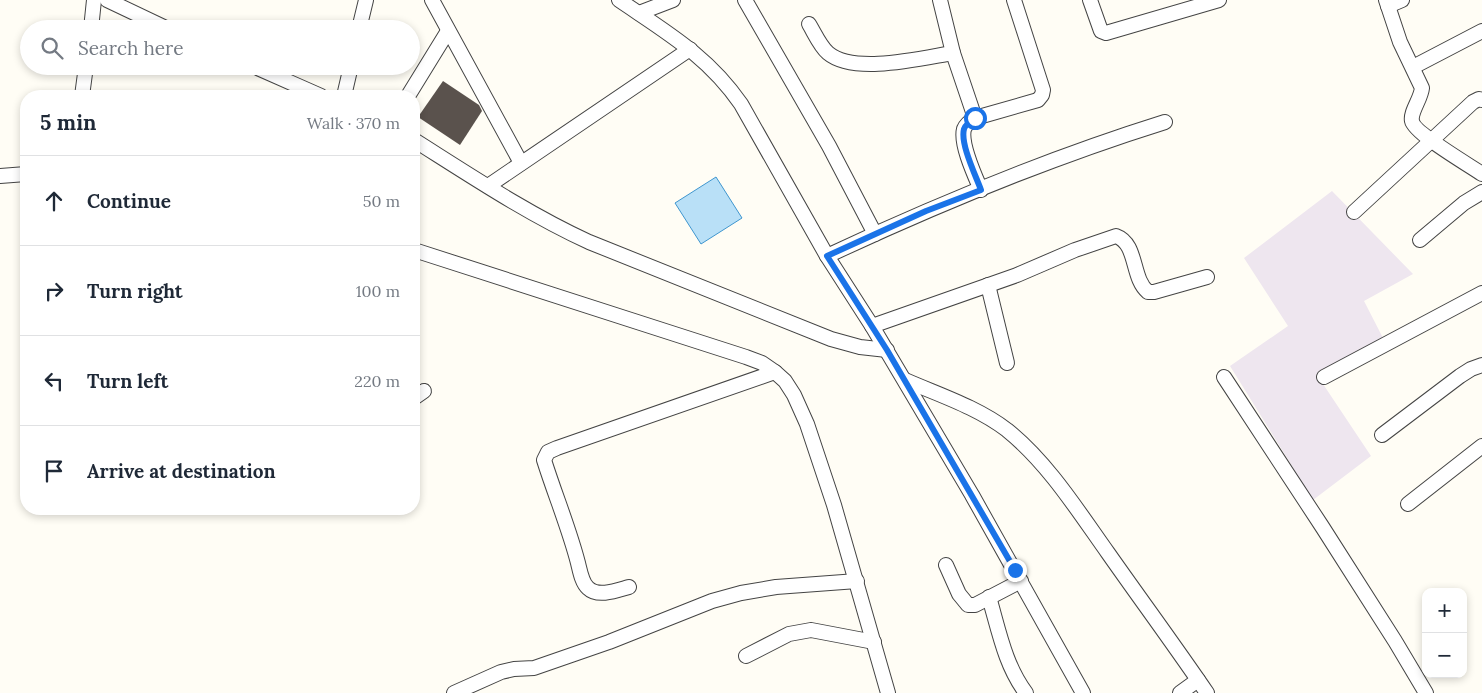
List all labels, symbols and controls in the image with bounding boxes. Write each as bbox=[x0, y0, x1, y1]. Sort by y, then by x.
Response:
search box bbox=[20, 20, 420, 75]
icon: search bbox=[38, 34, 66, 62]
text: Search here bbox=[78, 36, 184, 60]
route start bbox=[964, 107, 987, 130]
text: 5 min bbox=[40, 109, 96, 136]
text: Walk · 370 m bbox=[307, 113, 400, 133]
icon: ahead bbox=[40, 187, 68, 215]
text: Continue bbox=[87, 189, 171, 213]
text: 50 m bbox=[363, 191, 400, 211]
icon: right bbox=[40, 277, 68, 305]
text: Turn right bbox=[87, 279, 183, 303]
text: 100 m bbox=[356, 281, 400, 301]
icon: left bbox=[40, 367, 68, 395]
text: Turn left bbox=[87, 369, 168, 393]
text: 220 m bbox=[354, 371, 400, 391]
icon: arrive bbox=[40, 457, 68, 485]
text: Arrive at destination bbox=[87, 459, 276, 483]
route end bbox=[1004, 559, 1027, 582]
map controls bbox=[1422, 588, 1467, 678]
button: + bbox=[1422, 588, 1467, 633]
button: − bbox=[1422, 633, 1467, 678]

